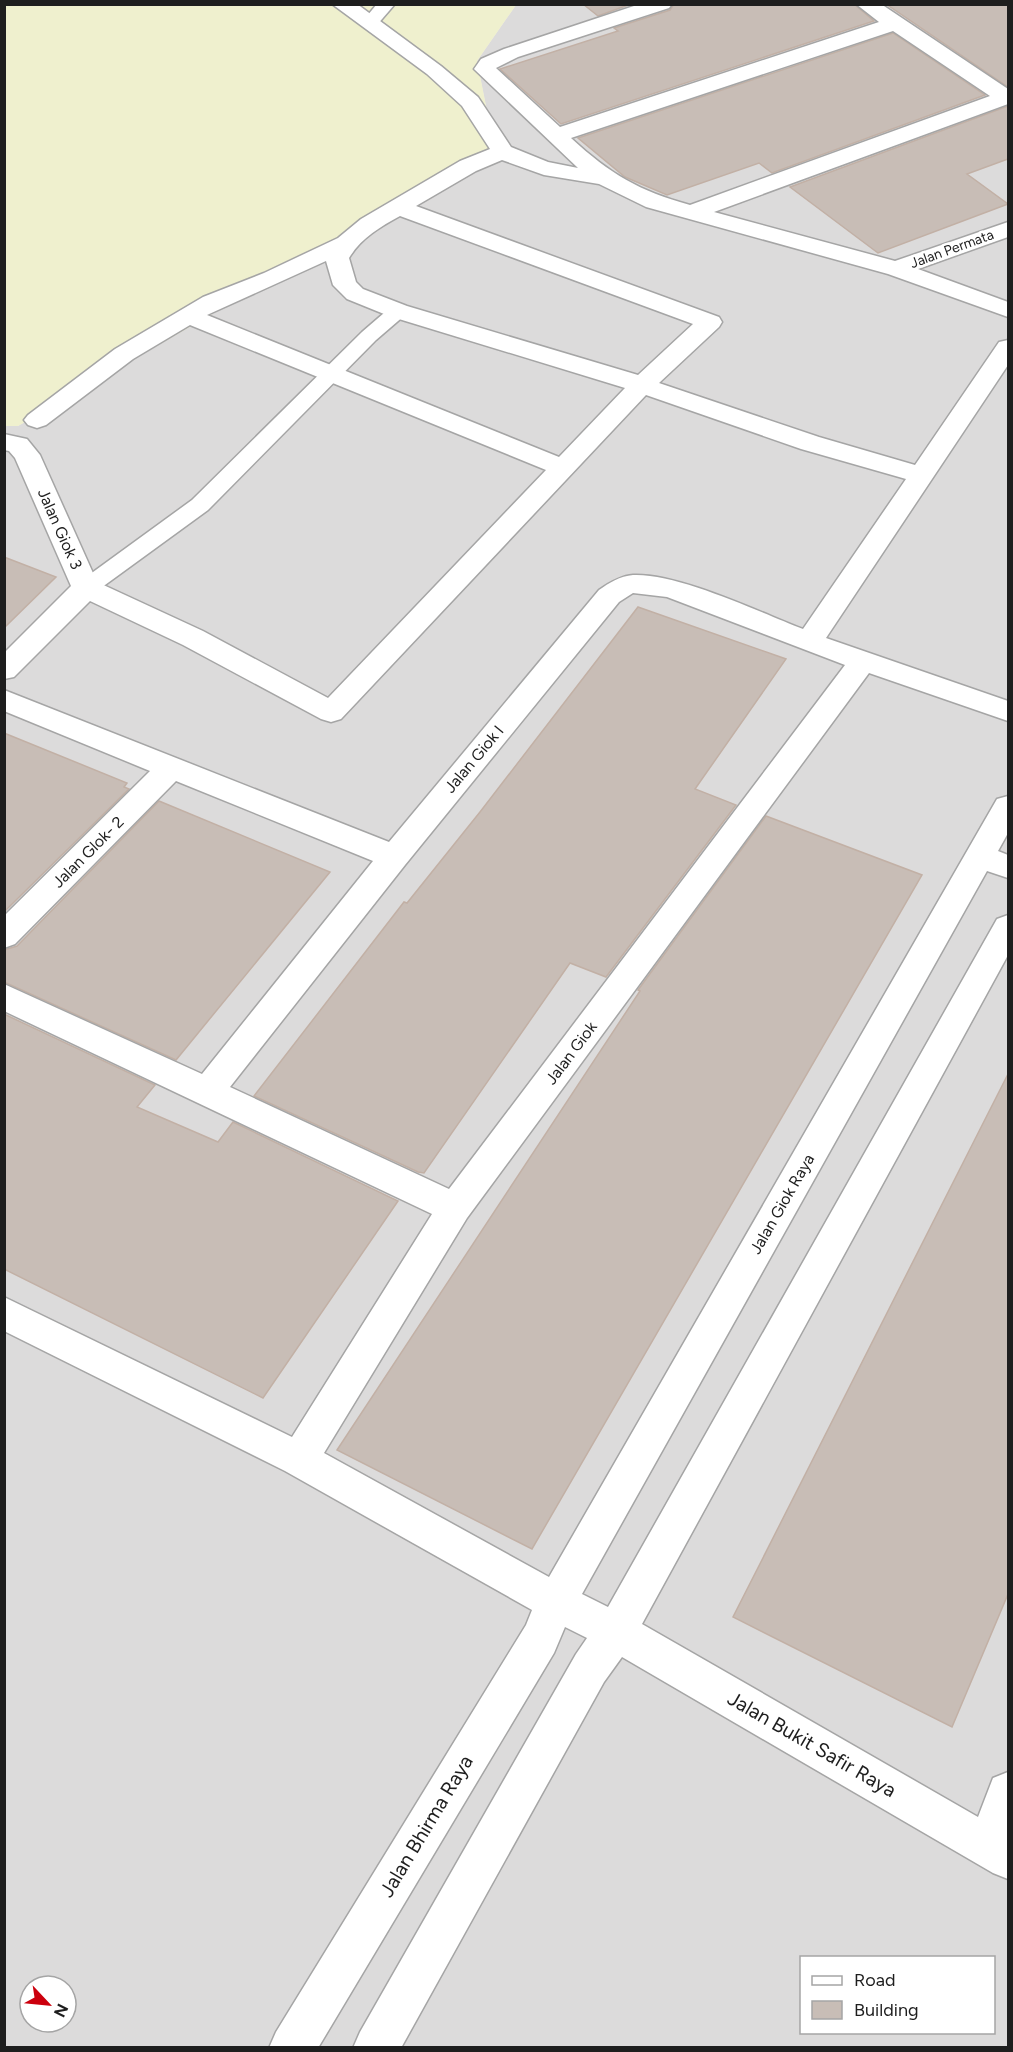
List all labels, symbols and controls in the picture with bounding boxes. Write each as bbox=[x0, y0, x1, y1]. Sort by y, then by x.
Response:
street label: Jalan Permata bbox=[908, 226, 996, 272]
street label: Jalan Giok 3 bbox=[34, 486, 86, 572]
street label: Jalan Giok I bbox=[440, 721, 508, 797]
street label: Jalan Glok- 2 bbox=[48, 812, 128, 892]
street label: Jalan Giok bbox=[541, 1018, 601, 1088]
street label: Jalan Giok Raya bbox=[746, 1151, 818, 1257]
street label: Jalan Bukit Safir Raya bbox=[723, 1686, 901, 1802]
street label: Jalan Bhirma Raya bbox=[374, 1751, 478, 1901]
legend bbox=[800, 1956, 995, 2034]
text: Road bbox=[854, 1969, 895, 1991]
north arrow bbox=[18, 1974, 78, 2034]
text: Building bbox=[854, 1999, 919, 2021]
text: N bbox=[50, 2001, 72, 2020]

